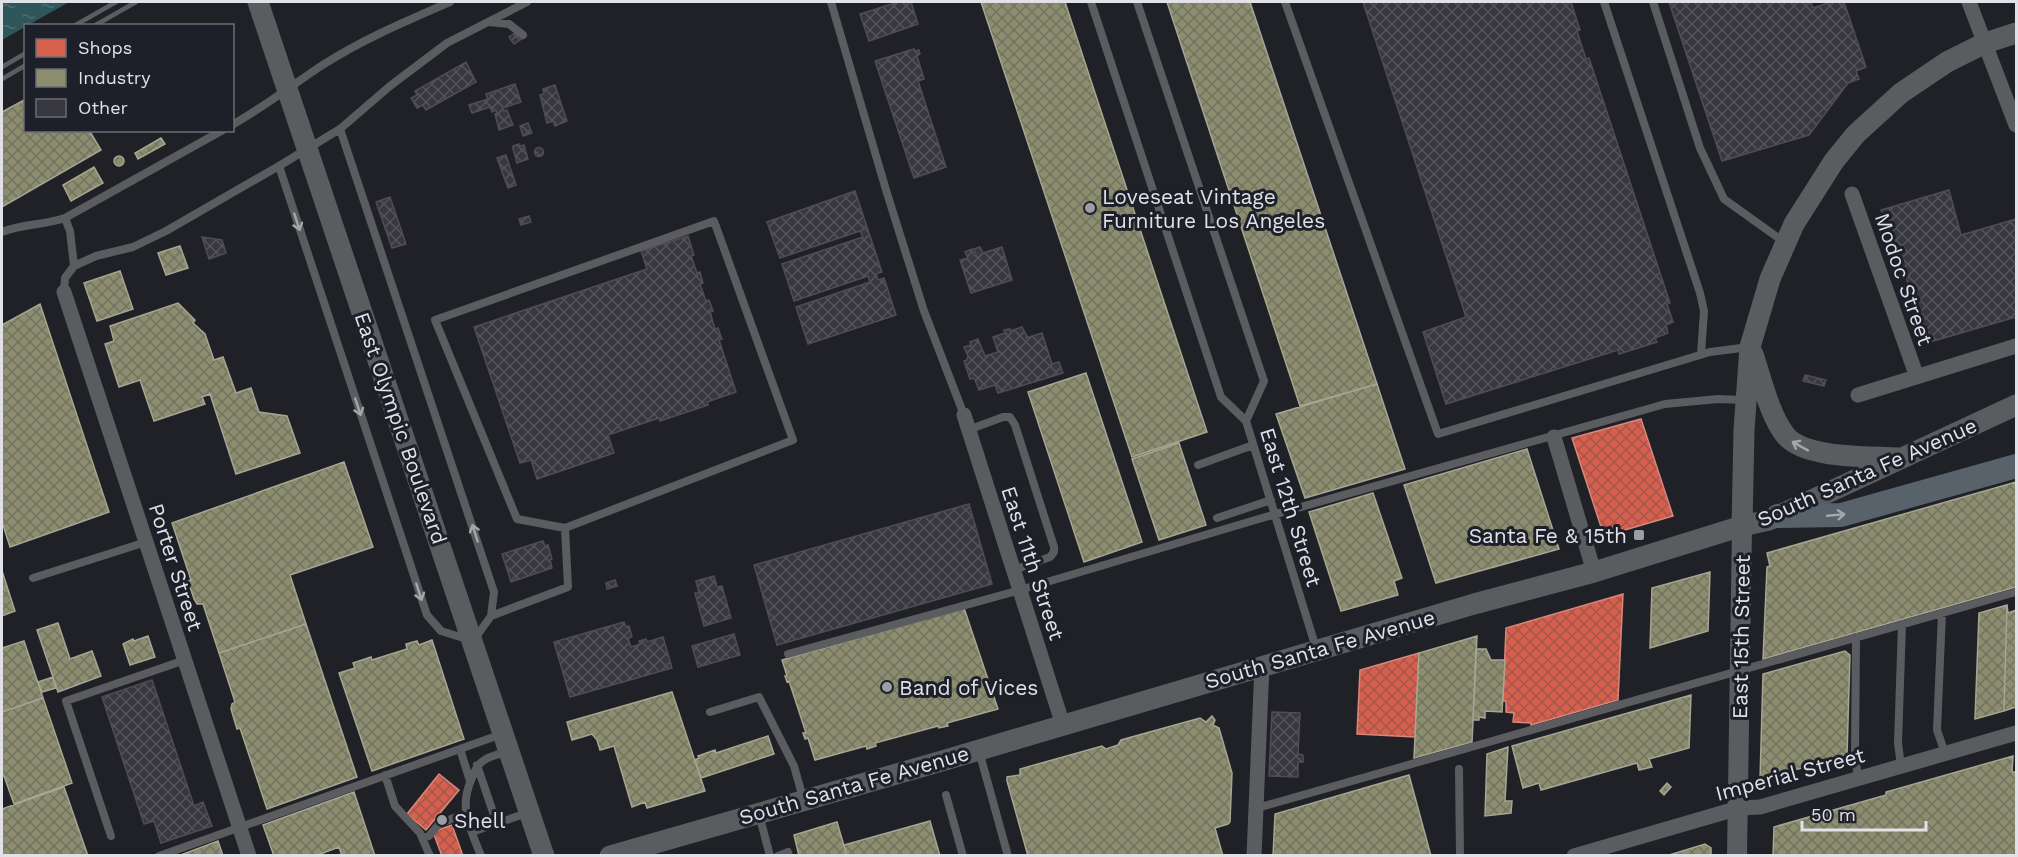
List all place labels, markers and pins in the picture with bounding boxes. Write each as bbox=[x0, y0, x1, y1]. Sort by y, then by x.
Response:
place label: Loveseat Vintage Furniture Los Angeles bbox=[1102, 184, 1325, 233]
marker: Loveseat Vintage Furniture Los Angeles bbox=[1083, 201, 1097, 215]
place label: Santa Fe & 15th bbox=[1469, 523, 1627, 548]
marker: Santa Fe & 15th bbox=[1632, 528, 1646, 542]
place label: Band of Vices bbox=[899, 675, 1038, 700]
marker: Band of Vices bbox=[880, 680, 894, 694]
place label: Shell bbox=[454, 808, 506, 833]
marker: Shell bbox=[435, 813, 449, 827]

